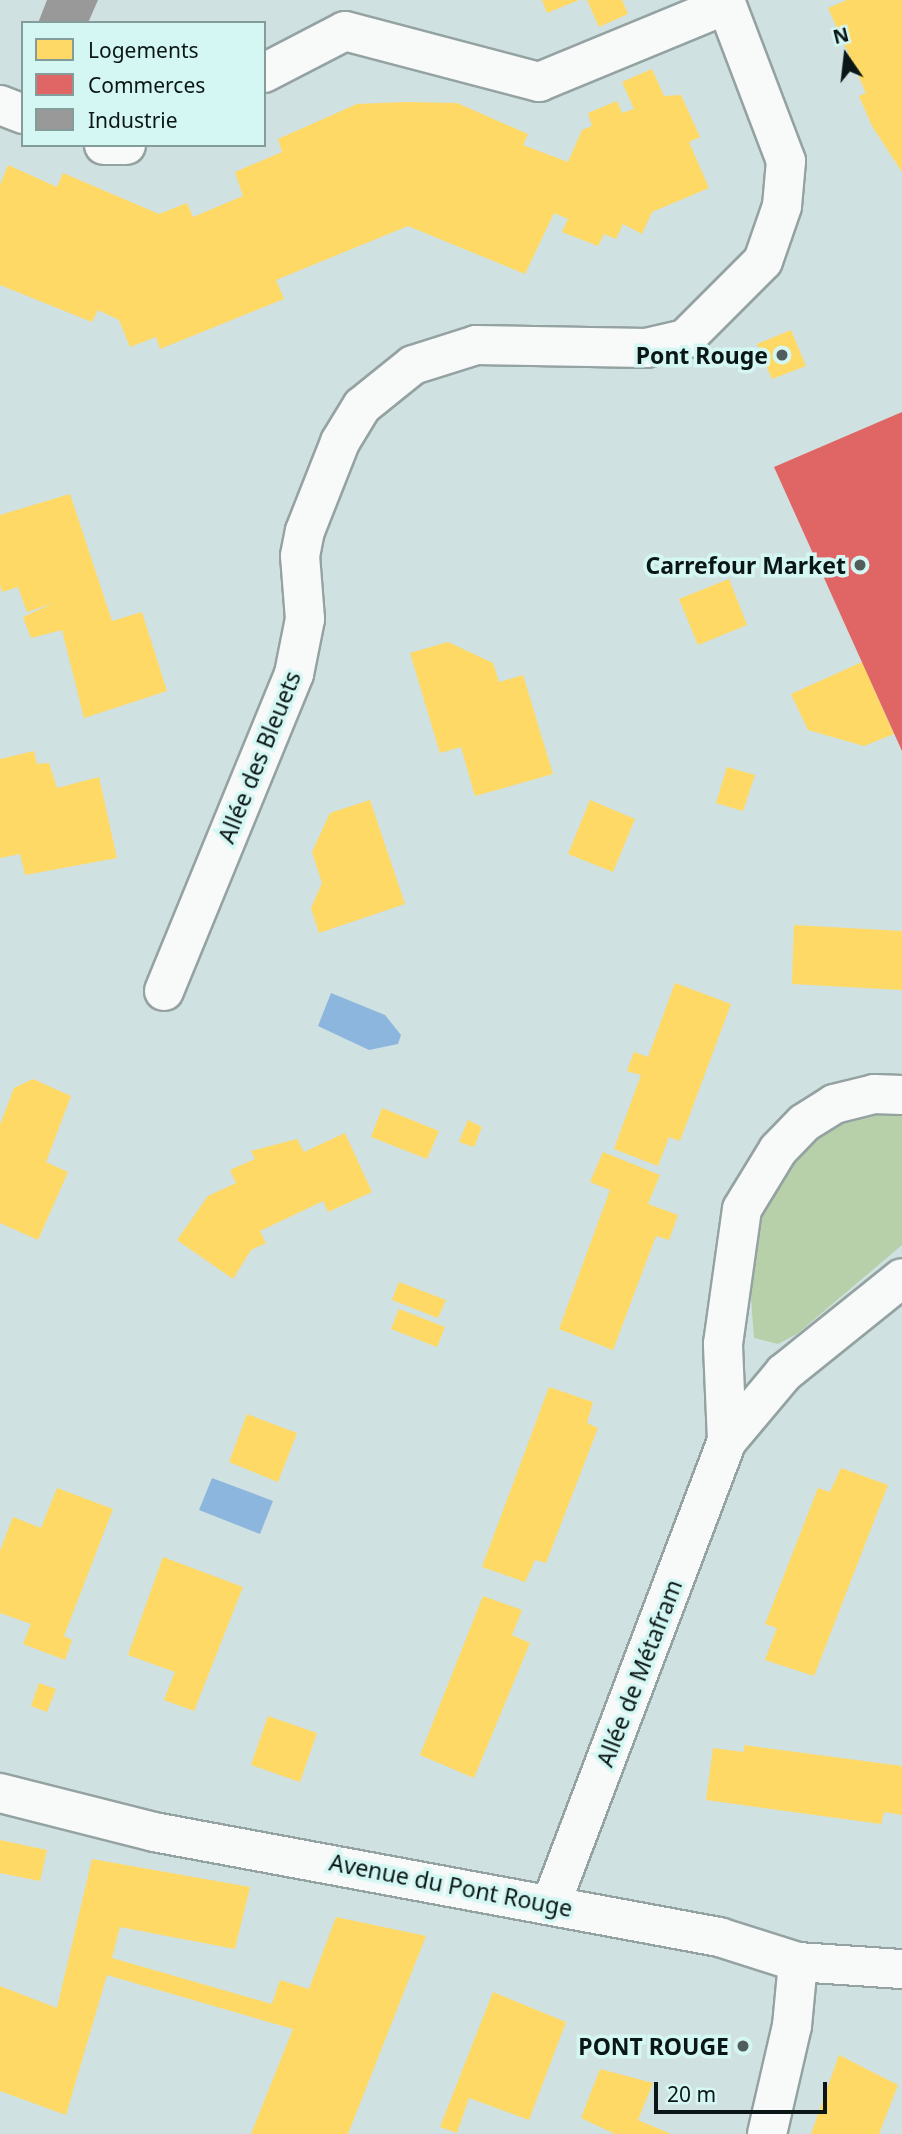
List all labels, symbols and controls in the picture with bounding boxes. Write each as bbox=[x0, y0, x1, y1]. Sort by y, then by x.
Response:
legend bbox=[21, 21, 266, 147]
north arrow bbox=[811, 21, 881, 91]
text: N bbox=[830, 21, 852, 50]
text: Logements bbox=[88, 36, 199, 64]
text: Commerces bbox=[88, 71, 205, 99]
text: Industrie bbox=[88, 106, 178, 134]
place label: Pont Rouge bbox=[636, 341, 768, 369]
marker: Pont Rouge bbox=[774, 347, 790, 363]
place label: Carrefour Market bbox=[645, 551, 846, 579]
marker: Carrefour Market bbox=[852, 557, 868, 573]
street label: Allée des Bleuets bbox=[212, 667, 306, 847]
street label: Allée de Métafram bbox=[591, 1576, 687, 1770]
street label: Avenue du Pont Rouge bbox=[327, 1848, 575, 1922]
place label: PONT ROUGE bbox=[578, 2032, 729, 2060]
marker: PONT ROUGE bbox=[735, 2038, 751, 2054]
scale bar bbox=[657, 2068, 830, 2112]
text: 20 m bbox=[667, 2080, 716, 2108]

